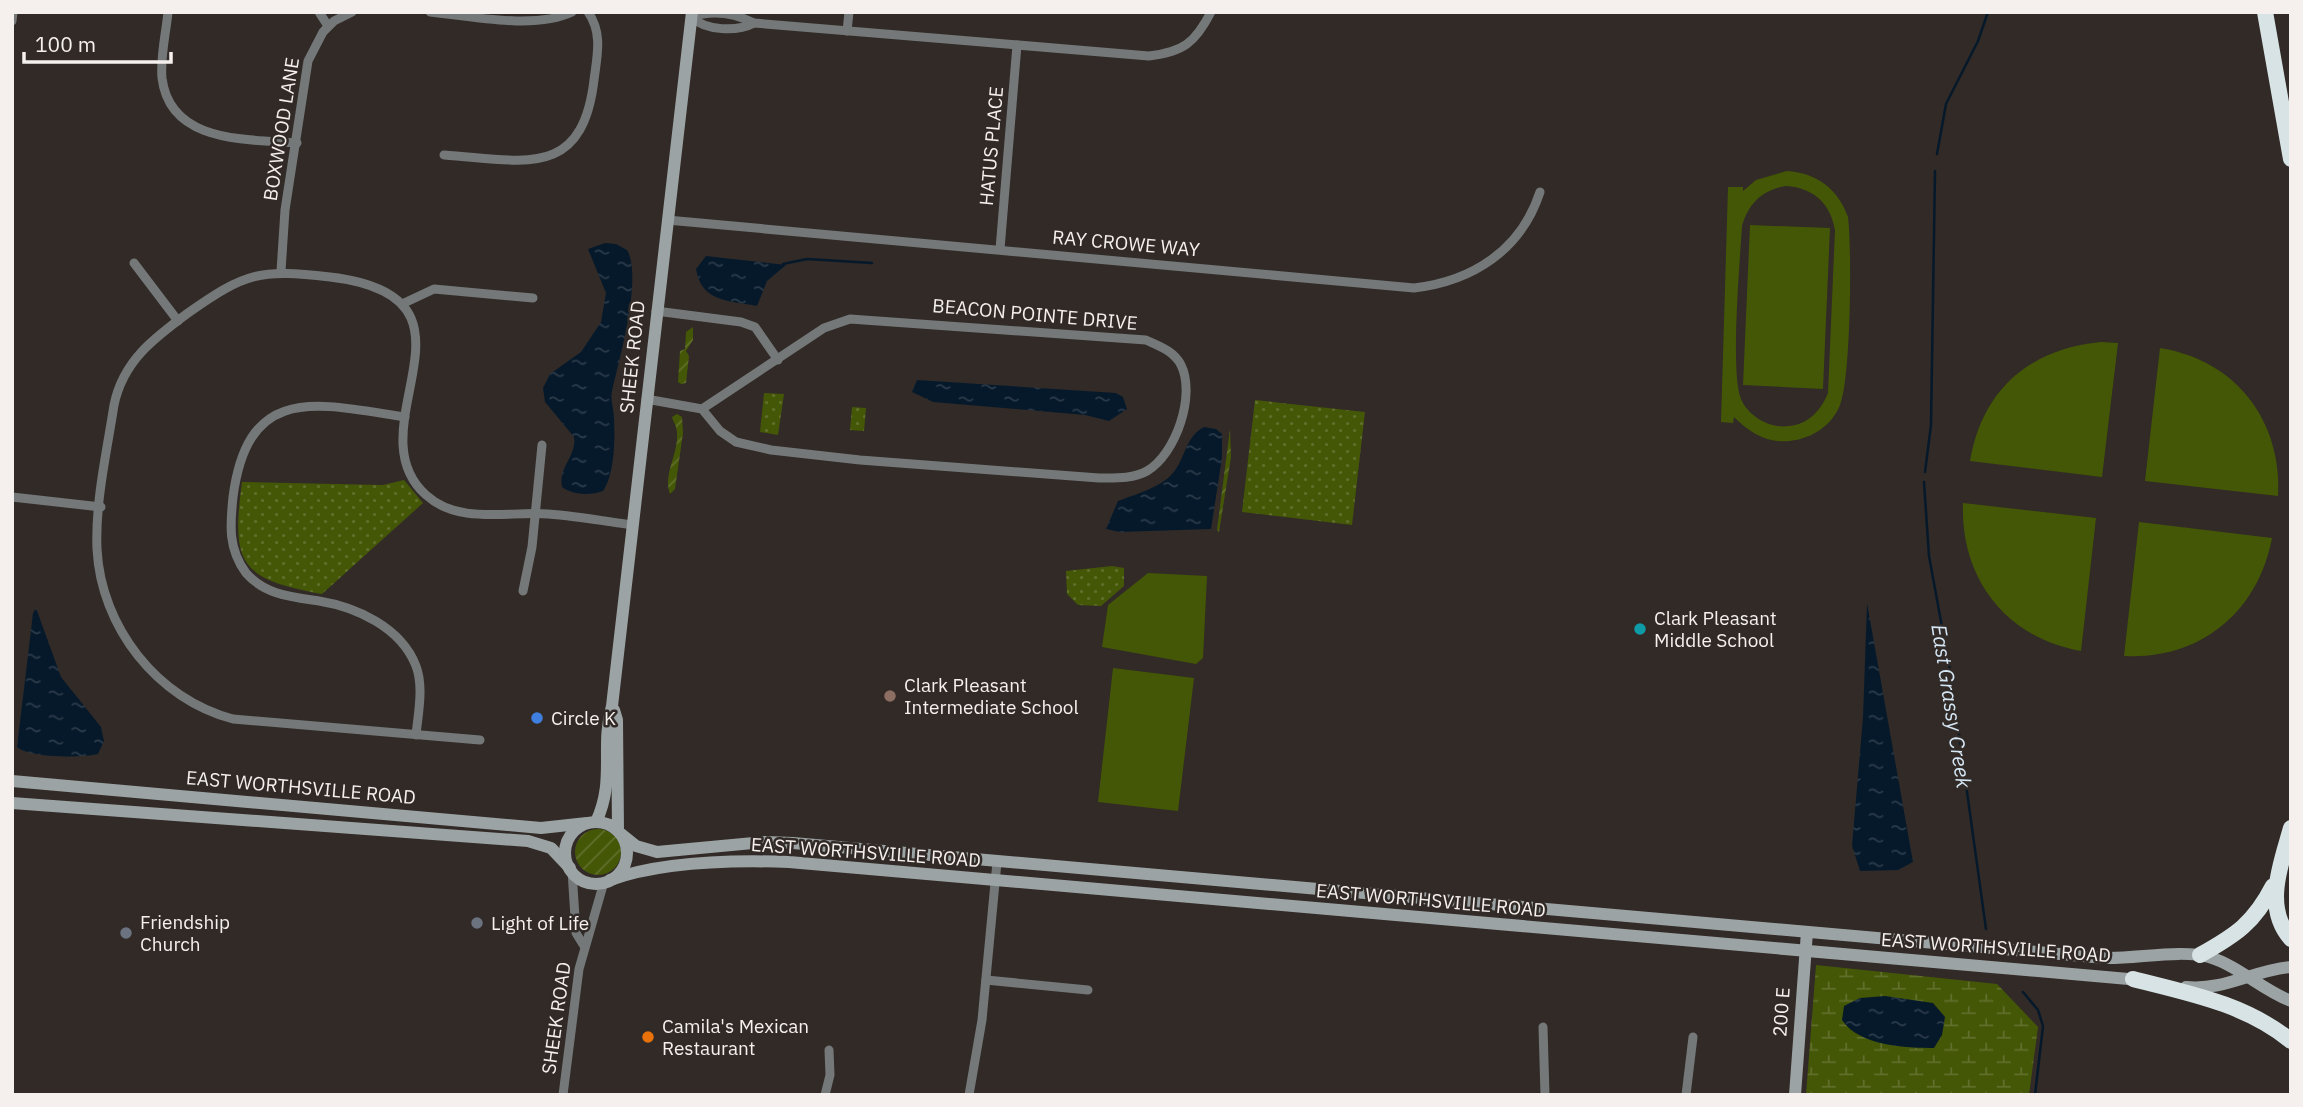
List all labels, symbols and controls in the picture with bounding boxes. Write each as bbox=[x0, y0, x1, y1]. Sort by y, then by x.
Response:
scale bar bbox=[24, 21, 172, 65]
text: 100 m bbox=[35, 30, 96, 58]
street label: BOXWOOD LANE bbox=[258, 56, 304, 202]
street label: HATUS PLACE bbox=[974, 85, 1008, 207]
street label: RAY CROWE WAY bbox=[1051, 225, 1201, 261]
street label: BEACON POINTE DRIVE bbox=[931, 293, 1139, 335]
street label: SHEEK ROAD bbox=[614, 299, 650, 415]
place label: Clark Pleasant Middle School bbox=[1654, 606, 1777, 652]
marker: Clark Pleasant Middle School bbox=[1632, 621, 1648, 637]
water label: East Grassy Creek bbox=[1925, 622, 1979, 791]
place label: Clark Pleasant Intermediate School bbox=[904, 673, 1079, 719]
marker: Clark Pleasant Intermediate School bbox=[882, 688, 898, 704]
place label: Circle K bbox=[551, 706, 616, 730]
marker: Circle K bbox=[529, 710, 545, 726]
street label: EAST WORTHSVILLE ROAD bbox=[185, 765, 417, 809]
street label: EAST WORTHSVILLE ROAD bbox=[750, 832, 982, 872]
street label: EAST WORTHSVILLE ROAD bbox=[1315, 878, 1547, 922]
place label: Friendship Church bbox=[140, 910, 230, 956]
place label: Light of Life bbox=[491, 911, 589, 935]
marker: Light of Life bbox=[469, 915, 485, 931]
marker: Friendship Church bbox=[118, 925, 134, 941]
street label: EAST WORTHSVILLE ROAD bbox=[1880, 927, 2112, 967]
street label: SHEEK ROAD bbox=[536, 960, 576, 1076]
street label: 200 E bbox=[1767, 986, 1795, 1038]
place label: Camila's Mexican Restaurant bbox=[662, 1014, 809, 1060]
marker: Camila's Mexican Restaurant bbox=[640, 1029, 656, 1045]

